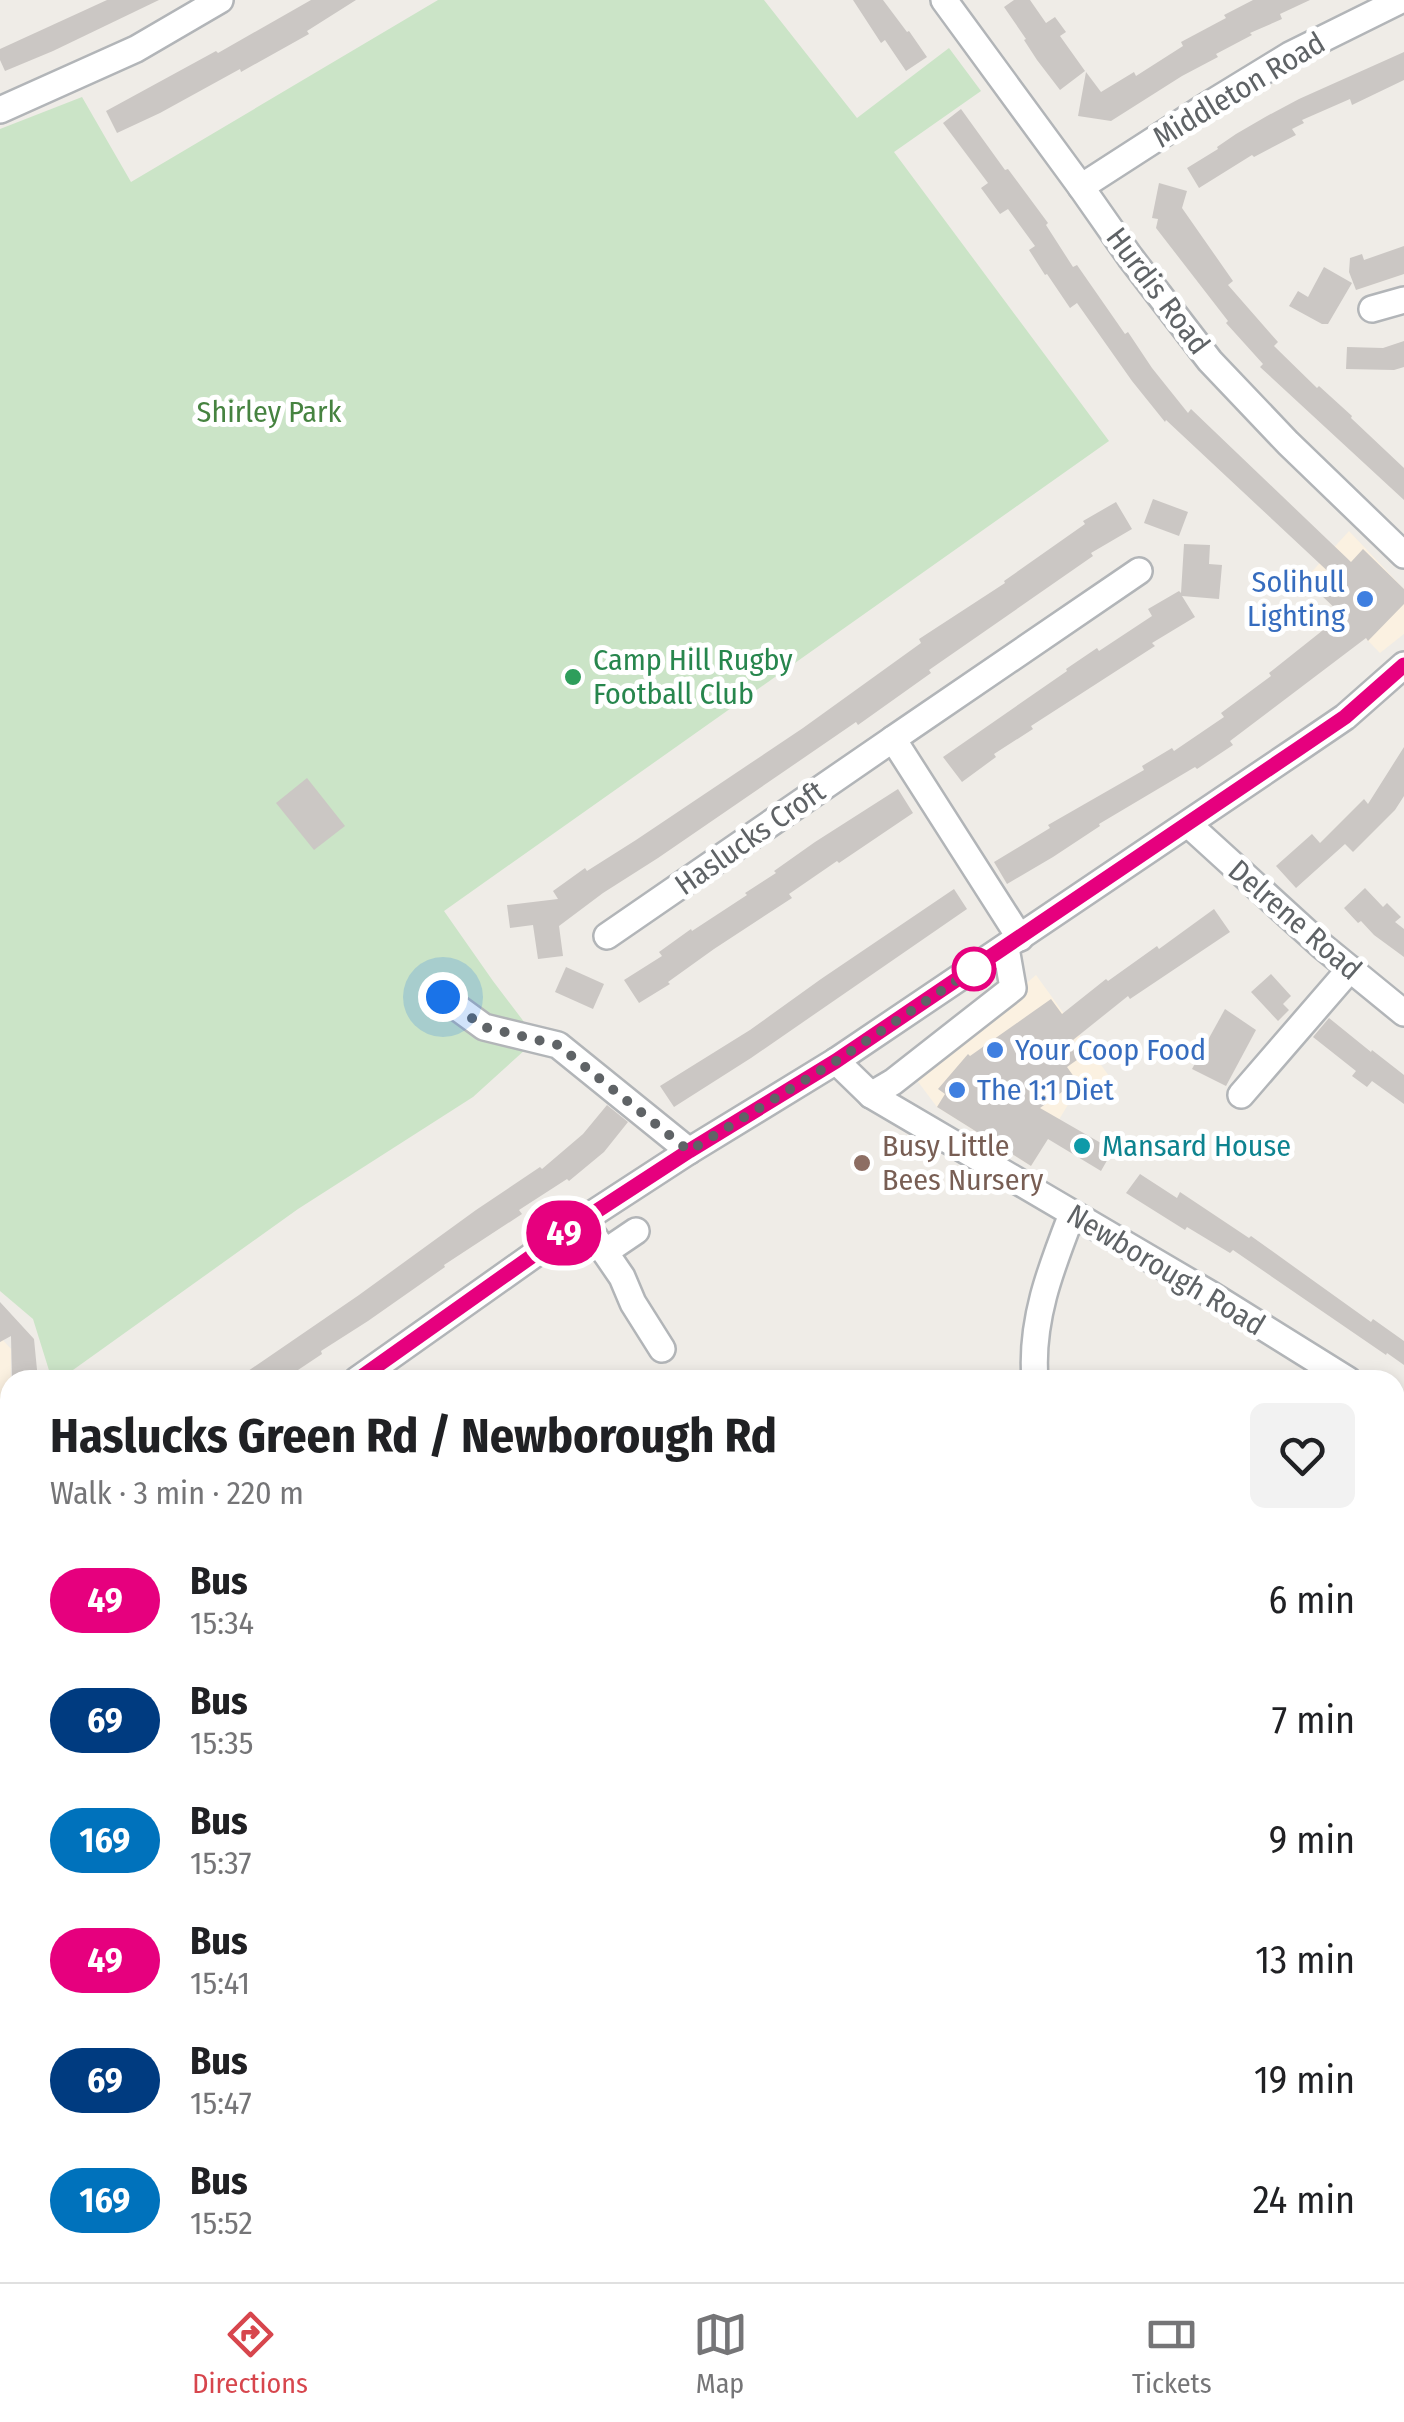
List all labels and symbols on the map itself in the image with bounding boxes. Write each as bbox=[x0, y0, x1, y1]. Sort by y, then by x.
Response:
street label: Middleton Road bbox=[1147, 25, 1331, 155]
street label: Hurdis Road bbox=[1099, 221, 1217, 361]
park label: Shirley Park bbox=[197, 394, 341, 430]
place label: Solihull Lighting bbox=[1247, 564, 1346, 634]
marker: Solihull Lighting bbox=[1354, 588, 1376, 610]
place label: Camp Hill Rugby Football Club bbox=[593, 642, 793, 712]
marker: Camp Hill Rugby Football Club bbox=[562, 666, 584, 688]
street label: Haslucks Croft bbox=[668, 773, 832, 903]
street label: Delrene Road bbox=[1221, 852, 1369, 988]
unlabelled marker bbox=[953, 948, 995, 990]
your location bbox=[418, 972, 468, 1022]
place label: Your Coop Food bbox=[1015, 1032, 1206, 1068]
marker: Your Coop Food bbox=[984, 1039, 1006, 1061]
place label: The 1:1 Diet bbox=[977, 1072, 1114, 1108]
marker: The 1:1 Diet bbox=[946, 1079, 968, 1101]
place label: Busy Little Bees Nursery bbox=[882, 1128, 1044, 1198]
place label: Mansard House bbox=[1102, 1128, 1291, 1164]
marker: Mansard House bbox=[1071, 1135, 1093, 1157]
marker: Busy Little Bees Nursery bbox=[851, 1152, 873, 1174]
street label: Newborough Road bbox=[1060, 1197, 1272, 1343]
line badge: 49 bbox=[519, 1200, 609, 1266]

